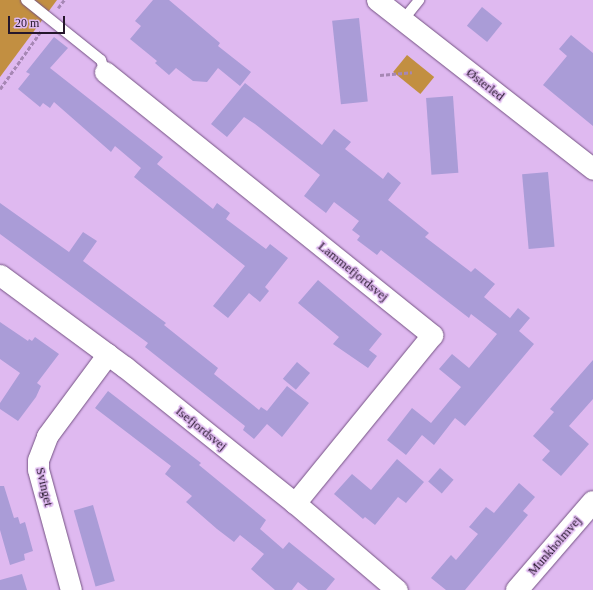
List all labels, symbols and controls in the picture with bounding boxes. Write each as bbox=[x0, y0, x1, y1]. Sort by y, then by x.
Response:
scale bar bbox=[10, 8, 67, 34]
text: 20 m bbox=[15, 16, 39, 30]
street label: Østerled bbox=[463, 65, 507, 105]
street label: Lammefjordsvej bbox=[315, 239, 391, 305]
street label: Isefjordsvej bbox=[172, 404, 230, 454]
street label: Svinget bbox=[32, 466, 56, 508]
street label: Munkholmvej bbox=[525, 513, 585, 579]

